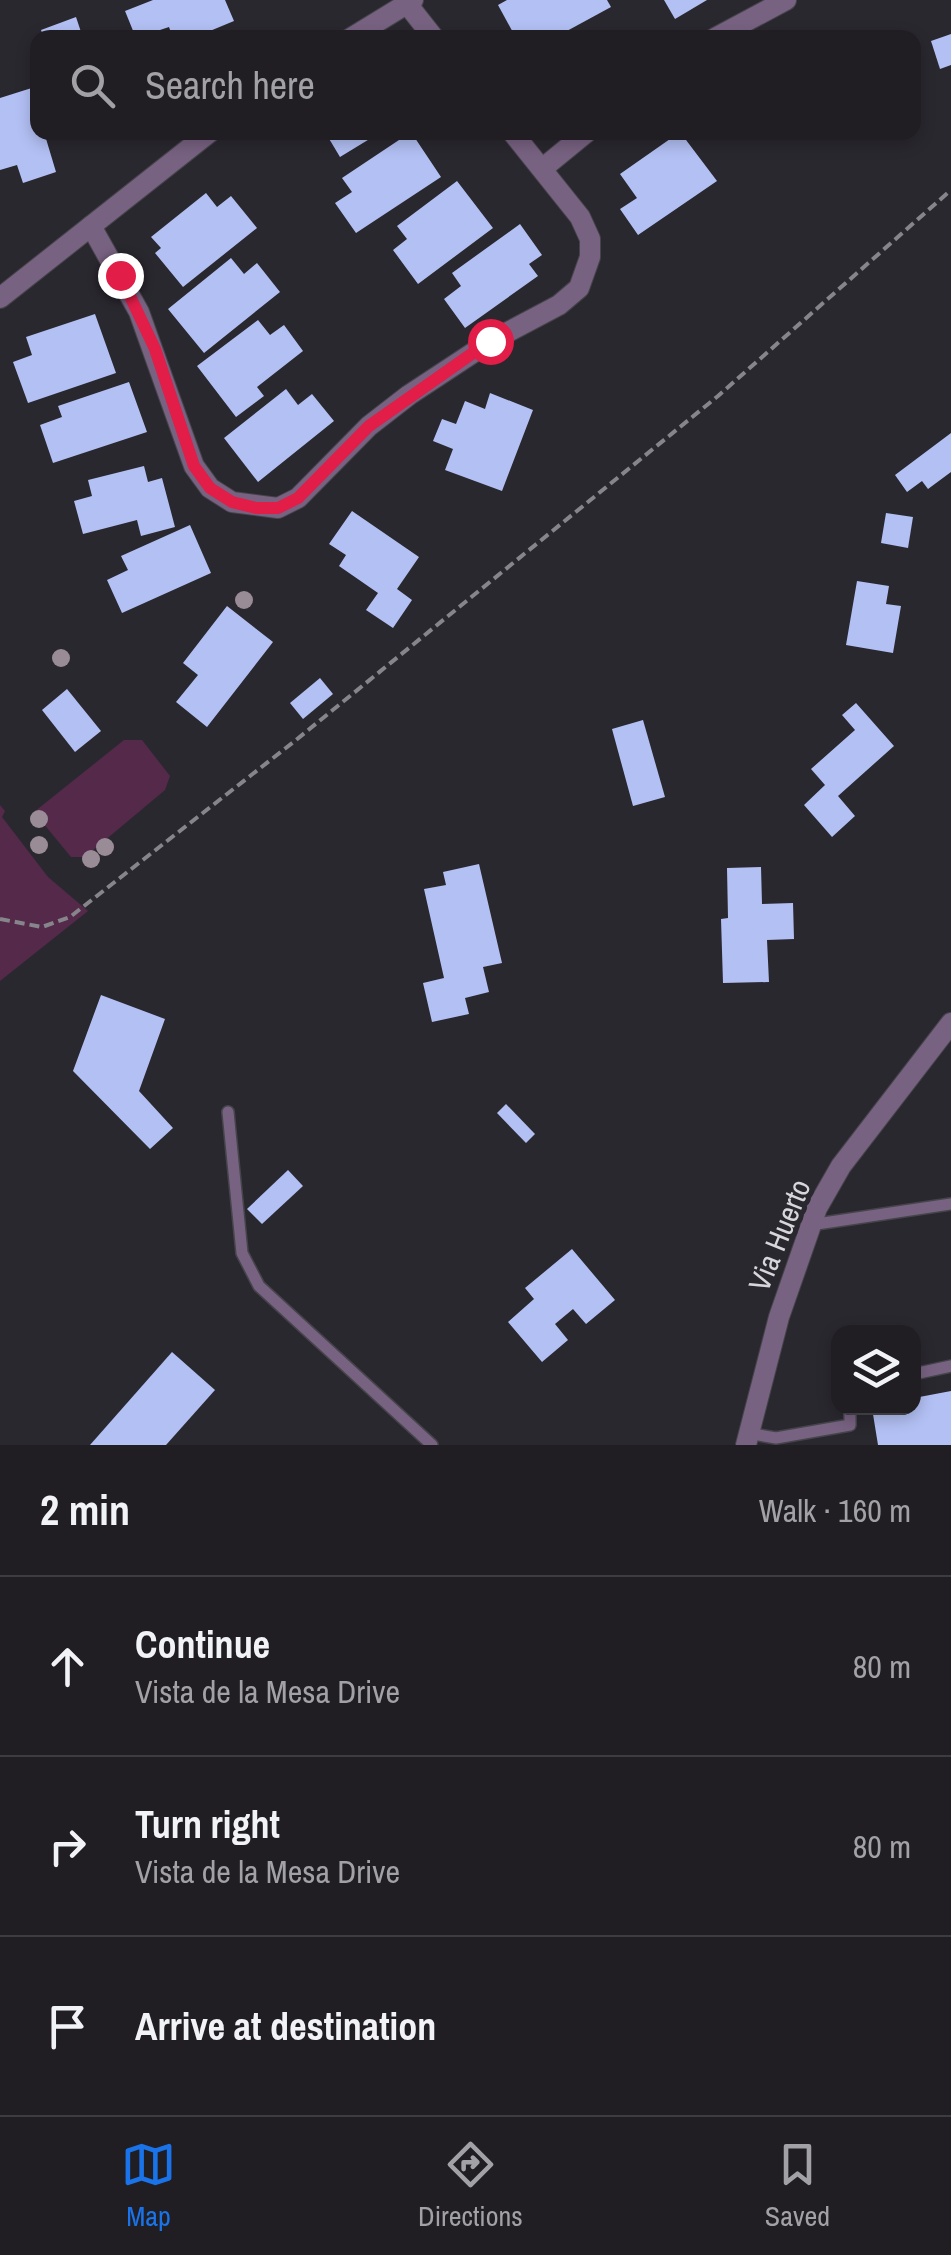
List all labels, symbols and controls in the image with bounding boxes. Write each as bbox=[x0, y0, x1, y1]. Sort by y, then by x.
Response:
search box bbox=[30, 30, 921, 140]
icon: search bbox=[65, 58, 120, 113]
text: Search here bbox=[145, 60, 315, 111]
route end bbox=[98, 253, 144, 299]
route start bbox=[468, 319, 514, 365]
street label: Via Huerto bbox=[739, 1173, 819, 1297]
map controls bbox=[831, 1325, 921, 1415]
button: layers bbox=[831, 1325, 921, 1415]
text: 2 min bbox=[40, 1482, 130, 1538]
text: Walk · 160 m bbox=[759, 1489, 911, 1532]
text: Continue bbox=[135, 1619, 270, 1670]
icon: ahead bbox=[40, 1639, 95, 1694]
text: 80 m bbox=[853, 1645, 911, 1688]
text: Vista de la Mesa Drive bbox=[135, 1670, 400, 1713]
text: Turn right bbox=[135, 1799, 280, 1850]
icon: right bbox=[40, 1819, 95, 1874]
text: 80 m bbox=[853, 1825, 911, 1868]
text: Vista de la Mesa Drive bbox=[135, 1850, 400, 1893]
icon: arrive bbox=[40, 1999, 95, 2054]
text: Arrive at destination bbox=[135, 2001, 436, 2052]
tab: Map bbox=[121, 2137, 176, 2235]
tab: Directions bbox=[418, 2137, 523, 2235]
tab: Saved bbox=[765, 2137, 830, 2235]

